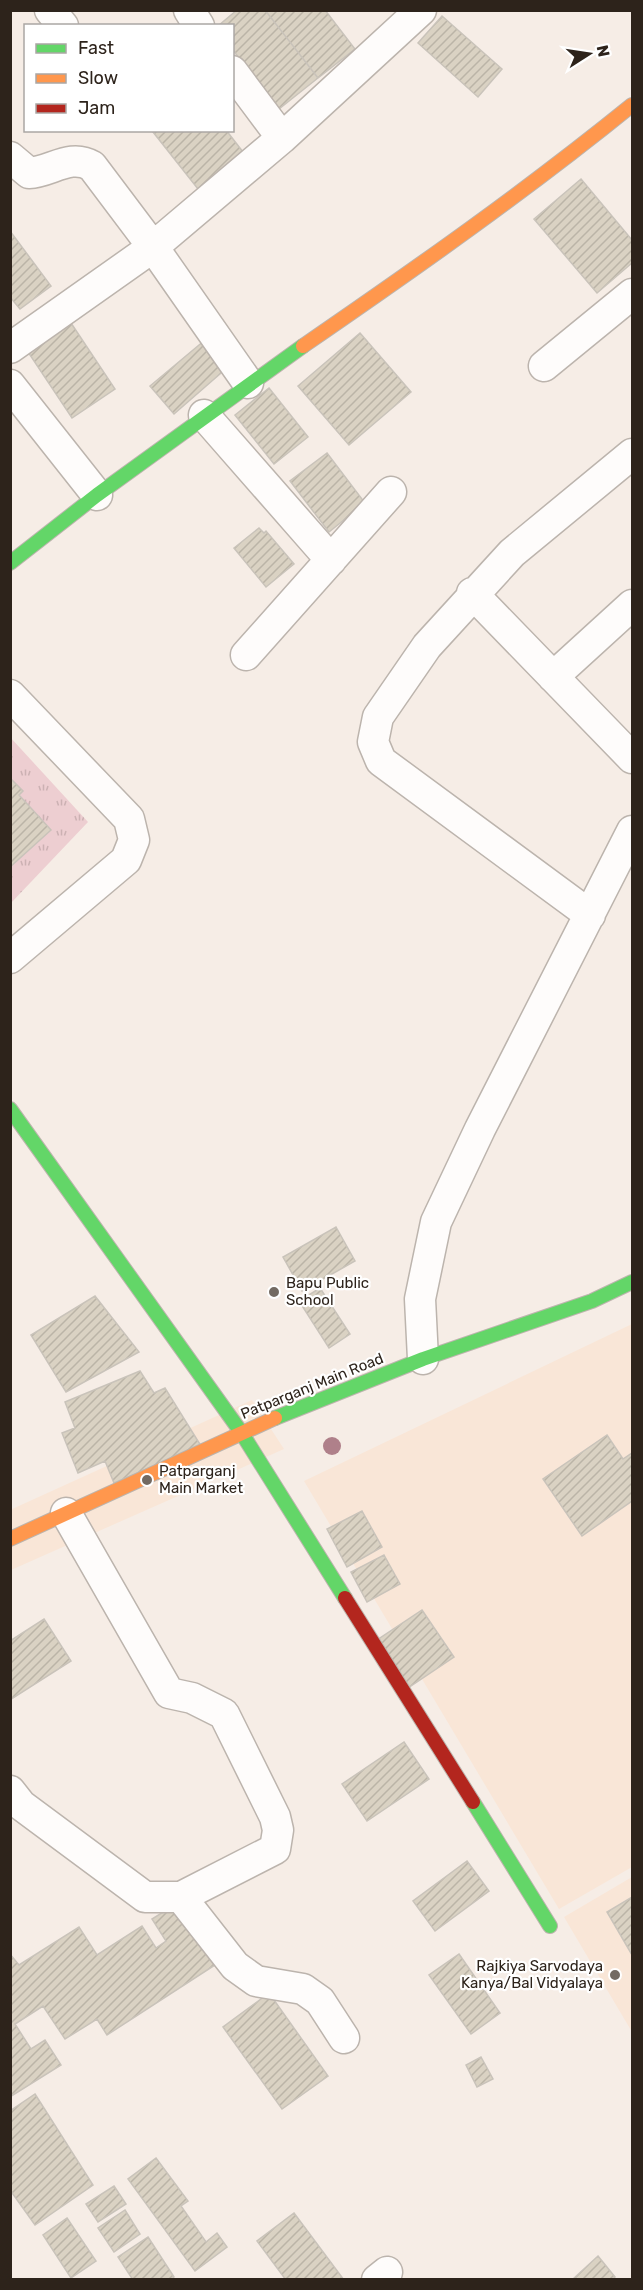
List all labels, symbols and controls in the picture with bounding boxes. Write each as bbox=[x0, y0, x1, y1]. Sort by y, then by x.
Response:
legend bbox=[24, 24, 234, 132]
north arrow bbox=[559, 24, 619, 84]
text: Fast bbox=[78, 37, 114, 59]
text: N bbox=[593, 43, 614, 59]
text: Slow bbox=[78, 67, 118, 89]
text: Jam bbox=[78, 97, 115, 119]
place label: Bapu Public School bbox=[286, 1274, 369, 1309]
marker: Bapu Public School bbox=[267, 1285, 281, 1299]
street label: Patparganj Main Road bbox=[238, 1349, 386, 1423]
place label: Patparganj Main Market bbox=[159, 1462, 243, 1497]
marker: Patparganj Main Market bbox=[140, 1473, 154, 1487]
place label: Rajkiya Sarvodaya Kanya/Bal Vidyalaya bbox=[461, 1957, 603, 1992]
marker: Rajkiya Sarvodaya Kanya/Bal Vidyalaya bbox=[608, 1968, 622, 1982]

